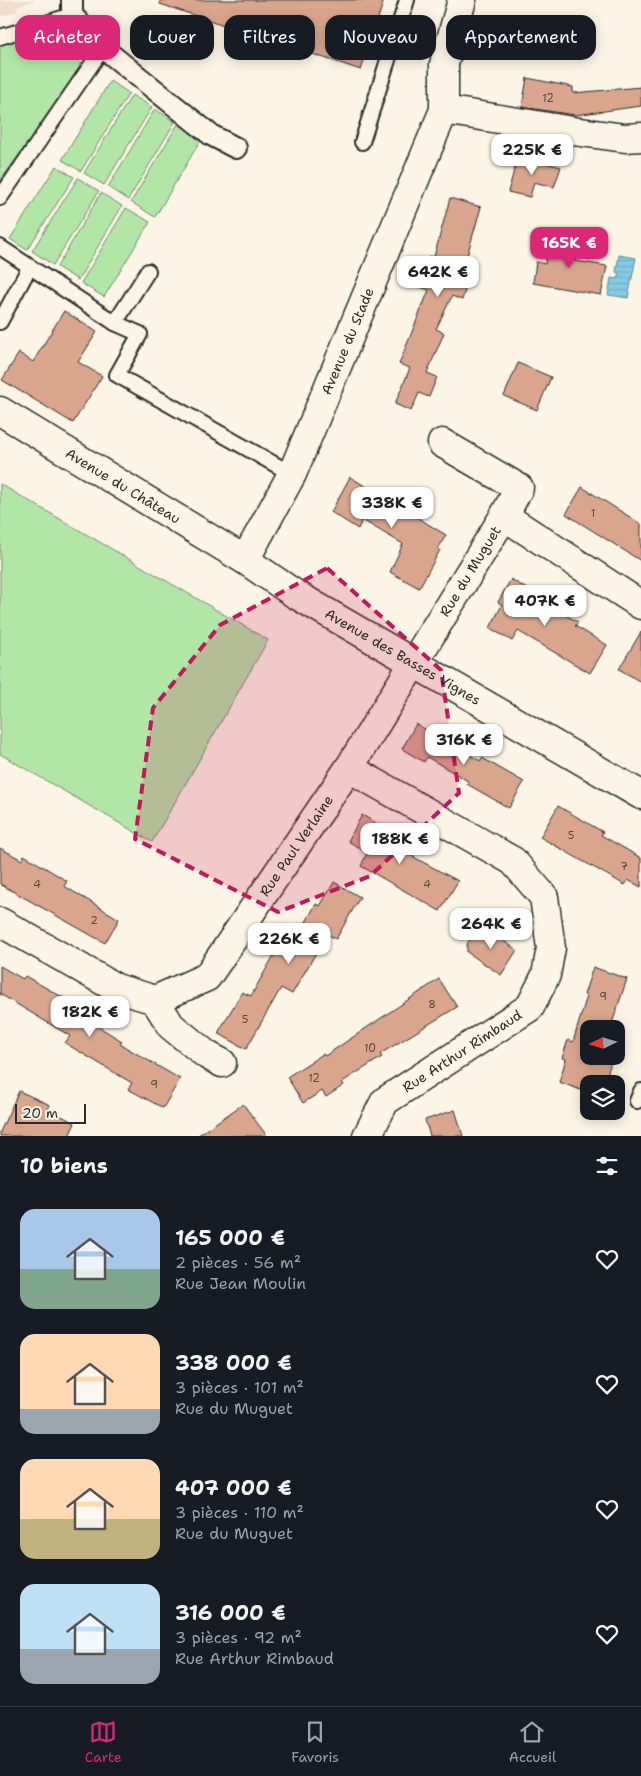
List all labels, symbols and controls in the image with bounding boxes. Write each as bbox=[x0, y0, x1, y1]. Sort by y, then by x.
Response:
chip: Acheter bbox=[15, 15, 120, 60]
chip: Louer bbox=[130, 15, 214, 60]
chip: Filtres bbox=[224, 15, 315, 60]
chip: Nouveau bbox=[325, 15, 436, 60]
chip: Appartement bbox=[446, 15, 596, 60]
house number: 12 bbox=[542, 91, 554, 106]
pin: 225K € bbox=[491, 134, 573, 176]
text: 225K € bbox=[502, 139, 562, 160]
pin: 165K € bbox=[528, 226, 610, 269]
text: 165K € bbox=[541, 232, 597, 253]
pin: 642K € bbox=[397, 256, 479, 298]
text: 642K € bbox=[408, 261, 468, 282]
street label: Avenue du Stade bbox=[317, 285, 378, 397]
street label: Avenue du Château bbox=[62, 444, 184, 528]
pin: 338K € bbox=[351, 486, 433, 529]
text: 338K € bbox=[362, 492, 422, 513]
house number: 1 bbox=[591, 506, 595, 521]
street label: Rue du Muguet bbox=[435, 522, 505, 620]
pin: 407K € bbox=[504, 584, 586, 627]
text: 407K € bbox=[515, 590, 575, 611]
street label: Avenue des Basses Vignes bbox=[322, 604, 484, 709]
pin: 316K € bbox=[423, 724, 505, 766]
text: 316K € bbox=[436, 729, 492, 750]
street label: Rue Paul Verlaine bbox=[256, 791, 337, 900]
pin: 188K € bbox=[359, 822, 441, 865]
text: 188K € bbox=[371, 828, 429, 849]
house number: 5 bbox=[568, 828, 575, 843]
house number: 7 bbox=[620, 859, 628, 874]
house number: 4 bbox=[33, 877, 41, 892]
house number: 4 bbox=[423, 877, 431, 892]
pin: 264K € bbox=[450, 908, 532, 950]
house number: 2 bbox=[90, 913, 98, 928]
text: 264K € bbox=[461, 913, 521, 934]
pin: 226K € bbox=[248, 922, 330, 965]
text: 226K € bbox=[259, 928, 319, 949]
house number: 9 bbox=[599, 989, 607, 1004]
pin: 182K € bbox=[49, 996, 131, 1038]
house number: 8 bbox=[428, 997, 436, 1012]
text: 182K € bbox=[62, 1001, 118, 1022]
street label: Rue Arthur Rimbaud bbox=[399, 1006, 525, 1096]
house number: 5 bbox=[242, 1012, 249, 1027]
north arrow bbox=[580, 1020, 625, 1065]
map controls bbox=[580, 1020, 625, 1120]
house number: 10 bbox=[364, 1041, 376, 1056]
house number: 12 bbox=[308, 1071, 320, 1086]
button: layers bbox=[580, 1075, 625, 1120]
house number: 9 bbox=[150, 1077, 158, 1092]
scale bar bbox=[15, 1101, 86, 1124]
text: 20 m bbox=[22, 1104, 58, 1122]
text: 10 biens bbox=[20, 1152, 108, 1180]
icon: filters bbox=[593, 1152, 621, 1180]
text: 165 000 € bbox=[175, 1224, 285, 1252]
icon: home bbox=[60, 1229, 120, 1289]
icon: heart bbox=[593, 1245, 621, 1273]
text: 2 pièces · 56 m² bbox=[175, 1252, 301, 1273]
text: Rue Jean Moulin bbox=[175, 1273, 306, 1294]
text: 338 000 € bbox=[175, 1349, 292, 1377]
icon: home bbox=[60, 1354, 120, 1414]
icon: heart bbox=[593, 1370, 621, 1398]
text: 3 pièces · 101 m² bbox=[175, 1377, 304, 1398]
text: Rue du Muguet bbox=[175, 1398, 293, 1419]
text: 407 000 € bbox=[175, 1474, 292, 1502]
icon: home bbox=[60, 1479, 120, 1539]
icon: heart bbox=[593, 1495, 621, 1523]
text: 3 pièces · 110 m² bbox=[175, 1502, 304, 1523]
text: Rue du Muguet bbox=[175, 1523, 293, 1544]
text: 316 000 € bbox=[175, 1599, 286, 1627]
icon: home bbox=[60, 1604, 120, 1664]
icon: heart bbox=[593, 1620, 621, 1648]
text: 3 pièces · 92 m² bbox=[175, 1627, 302, 1648]
text: Rue Arthur Rimbaud bbox=[175, 1648, 334, 1669]
tab: Carte bbox=[85, 1718, 122, 1766]
tab: Favoris bbox=[291, 1718, 339, 1766]
tab: Accueil bbox=[509, 1718, 556, 1766]

